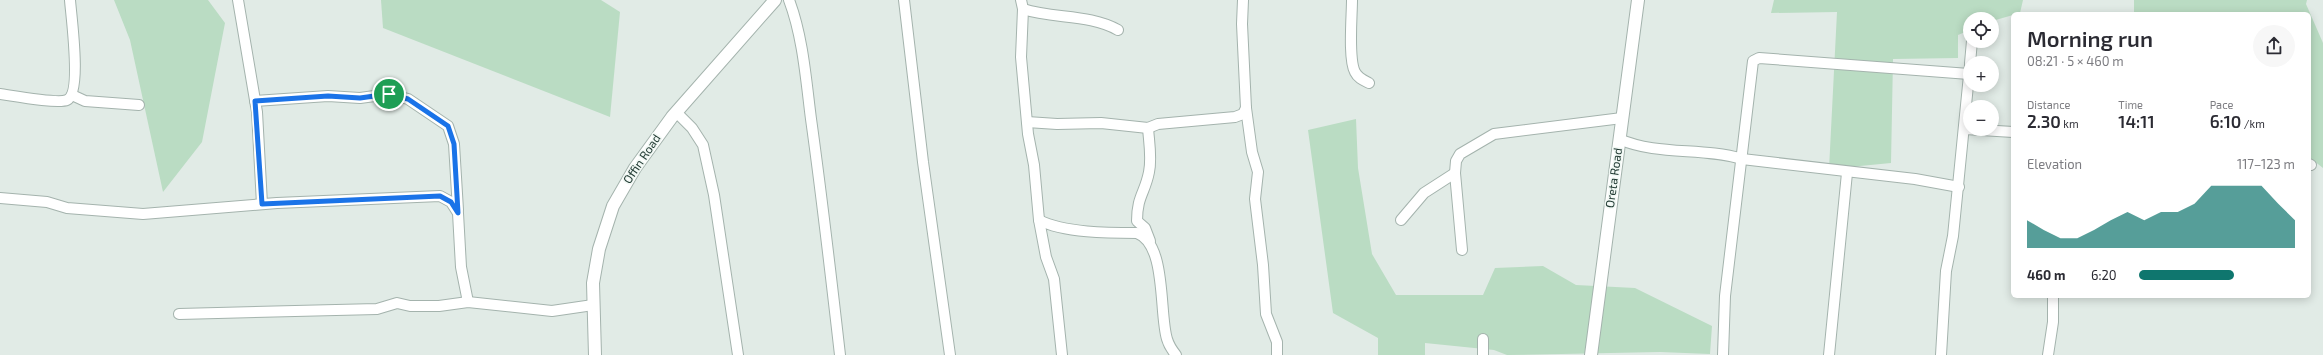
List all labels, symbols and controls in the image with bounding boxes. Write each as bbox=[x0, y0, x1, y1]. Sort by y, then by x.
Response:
map controls bbox=[1963, 12, 1999, 136]
button: locate bbox=[1963, 12, 1999, 48]
text: Morning run bbox=[2027, 25, 2153, 51]
button: share bbox=[2253, 25, 2295, 67]
text: 08:21 · 5 × 460 m bbox=[2027, 53, 2124, 69]
button: + bbox=[1963, 56, 1999, 92]
pin bbox=[372, 77, 406, 111]
icon: arrive bbox=[378, 83, 400, 105]
text: Distance bbox=[2027, 98, 2070, 111]
text: Time bbox=[2118, 98, 2143, 111]
text: Pace bbox=[2210, 98, 2233, 111]
button: − bbox=[1963, 100, 1999, 136]
text: 2.30 bbox=[2027, 111, 2061, 131]
text: 14:11 bbox=[2118, 111, 2155, 131]
text: 6:10 bbox=[2210, 111, 2241, 131]
text: km bbox=[2061, 117, 2079, 130]
text: /km bbox=[2241, 117, 2265, 130]
street label: Offin Road bbox=[620, 131, 663, 186]
street label: Oreta Road bbox=[1602, 147, 1624, 209]
text: Elevation bbox=[2027, 156, 2082, 172]
text: 117–123 m bbox=[2237, 156, 2295, 172]
text: 460 m bbox=[2027, 267, 2065, 283]
text: 6:20 bbox=[2091, 267, 2117, 283]

